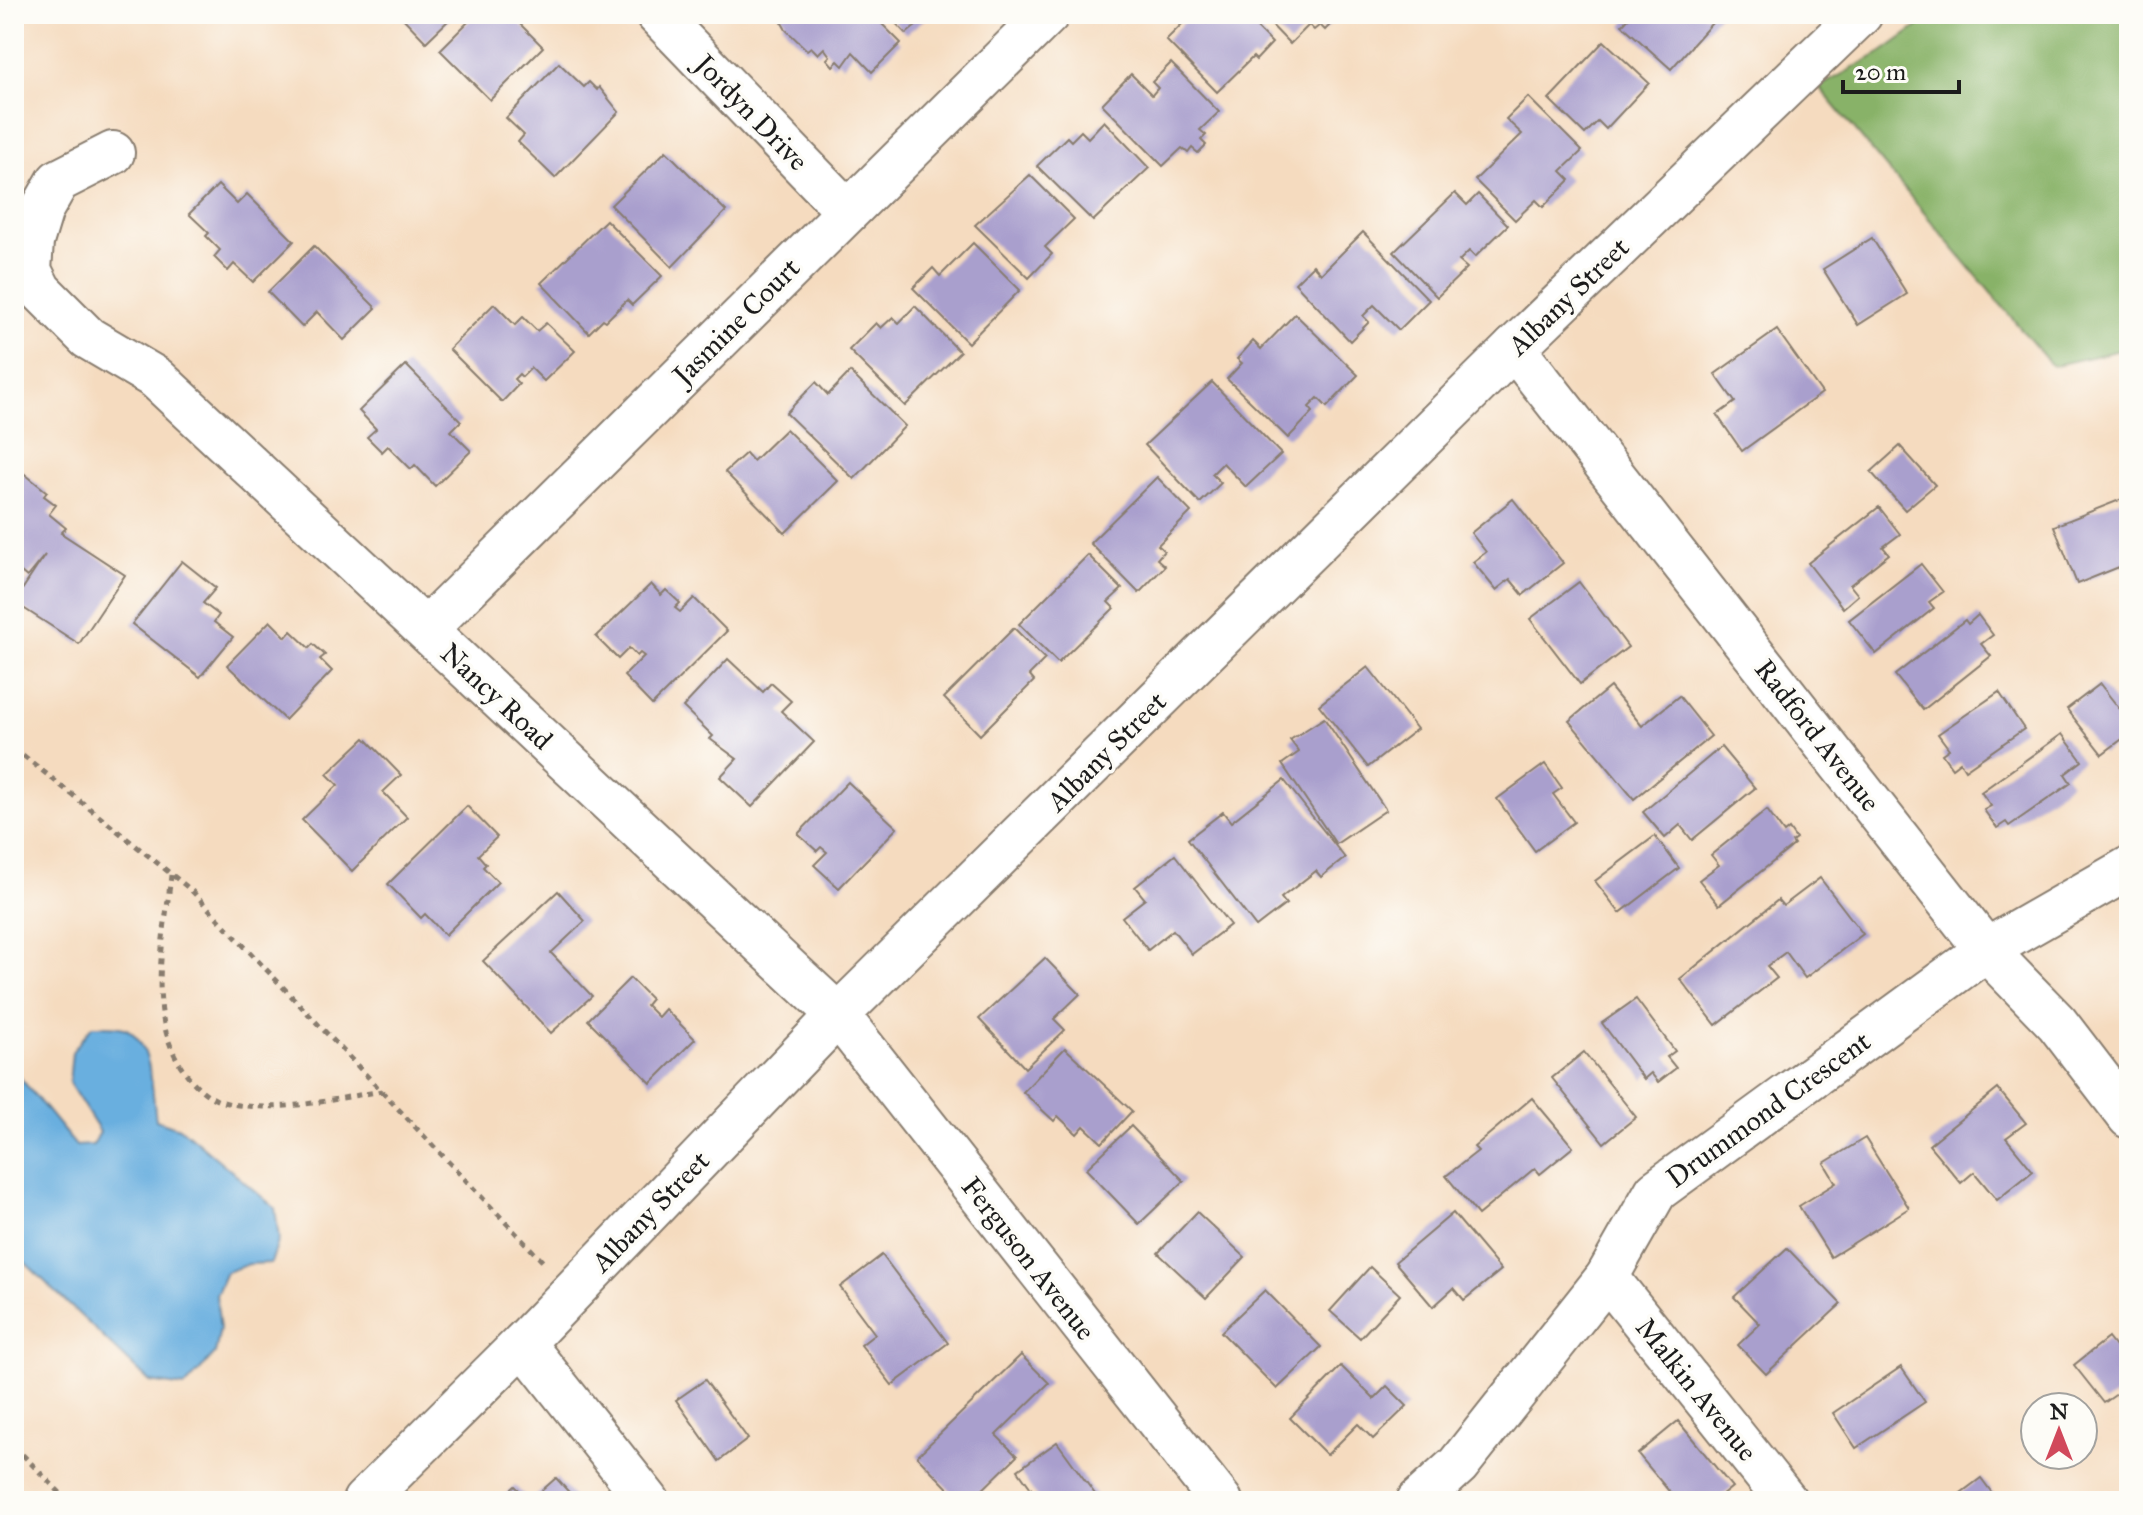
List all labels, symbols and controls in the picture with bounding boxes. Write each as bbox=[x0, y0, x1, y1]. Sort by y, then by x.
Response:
scale bar bbox=[1843, 44, 1959, 94]
street label: Jordyn Drive bbox=[685, 45, 816, 178]
text: 20 m bbox=[1855, 57, 1906, 87]
street label: Albany Street bbox=[1500, 230, 1636, 364]
street label: Jasmine Court bbox=[663, 250, 807, 394]
street label: Nancy Road bbox=[433, 636, 560, 757]
street label: Radford Avenue bbox=[1747, 652, 1888, 818]
street label: Albany Street bbox=[1038, 684, 1174, 819]
street label: Drummond Crescent bbox=[1659, 1024, 1877, 1195]
street label: Albany Street bbox=[583, 1143, 717, 1280]
street label: Ferguson Avenue bbox=[954, 1170, 1103, 1347]
street label: Malkin Avenue bbox=[1628, 1311, 1765, 1468]
north arrow bbox=[2019, 1391, 2099, 1471]
text: N bbox=[2050, 1398, 2069, 1425]

